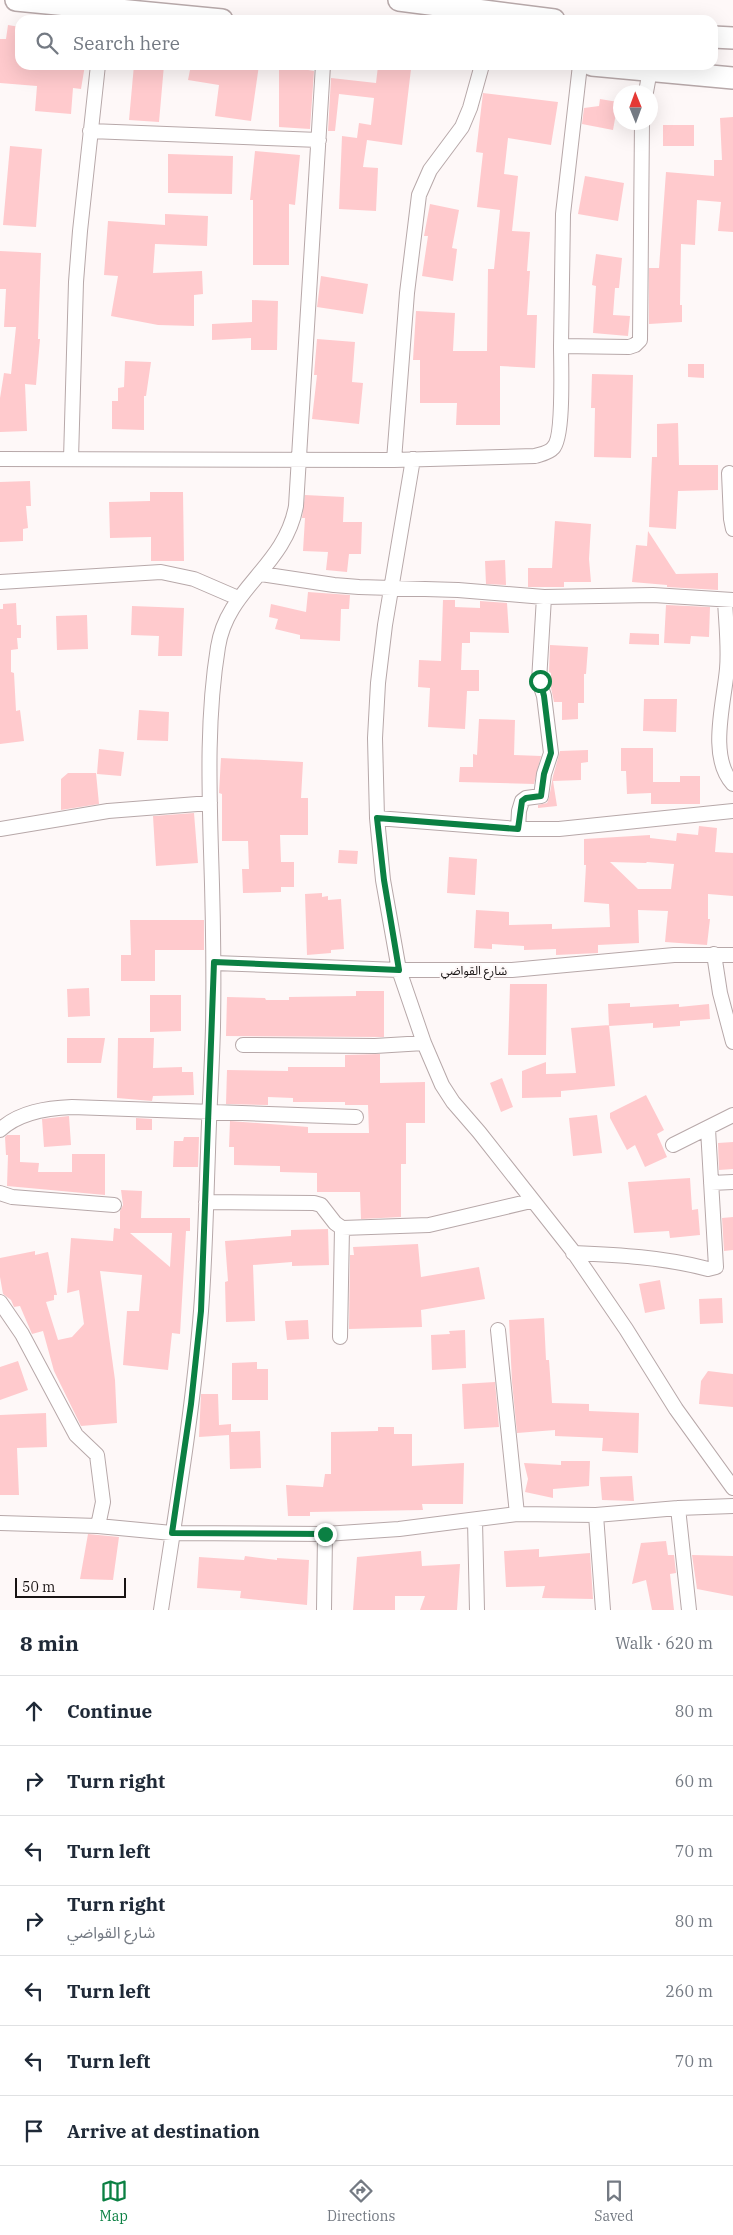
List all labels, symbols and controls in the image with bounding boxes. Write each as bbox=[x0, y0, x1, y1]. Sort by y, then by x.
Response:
search box bbox=[15, 15, 718, 70]
icon: search bbox=[33, 29, 61, 57]
text: Search here bbox=[73, 31, 180, 55]
north arrow bbox=[613, 85, 658, 130]
route start bbox=[529, 670, 552, 693]
street label: شارع القواضي bbox=[441, 963, 507, 980]
route end bbox=[314, 1523, 337, 1546]
scale bar bbox=[15, 1575, 126, 1598]
text: 50 m bbox=[22, 1578, 55, 1596]
text: 8 min bbox=[20, 1629, 79, 1657]
text: Walk · 620 m bbox=[615, 1633, 713, 1653]
icon: ahead bbox=[20, 1697, 48, 1725]
text: Continue bbox=[67, 1699, 152, 1723]
text: 80 m bbox=[675, 1701, 713, 1721]
icon: right bbox=[20, 1767, 48, 1795]
text: Turn right bbox=[67, 1769, 165, 1793]
text: 60 m bbox=[675, 1771, 713, 1791]
icon: left bbox=[20, 1837, 48, 1865]
text: Turn left bbox=[67, 1839, 150, 1863]
text: 70 m bbox=[675, 1841, 713, 1861]
text: Turn right bbox=[67, 1892, 165, 1916]
icon: right bbox=[20, 1907, 48, 1935]
text: 80 m bbox=[675, 1911, 713, 1931]
text: شارع القواضي bbox=[67, 1922, 155, 1942]
icon: left bbox=[20, 1977, 48, 2005]
text: Turn left bbox=[67, 1979, 150, 2003]
text: 260 m bbox=[665, 1981, 713, 2001]
icon: left bbox=[20, 2047, 48, 2075]
text: Turn left bbox=[67, 2049, 150, 2073]
text: 70 m bbox=[675, 2051, 713, 2071]
icon: arrive bbox=[20, 2117, 48, 2145]
text: Arrive at destination bbox=[67, 2119, 260, 2143]
tab: Map bbox=[100, 2177, 128, 2225]
tab: Directions bbox=[327, 2177, 395, 2225]
tab: Saved bbox=[594, 2177, 633, 2225]

